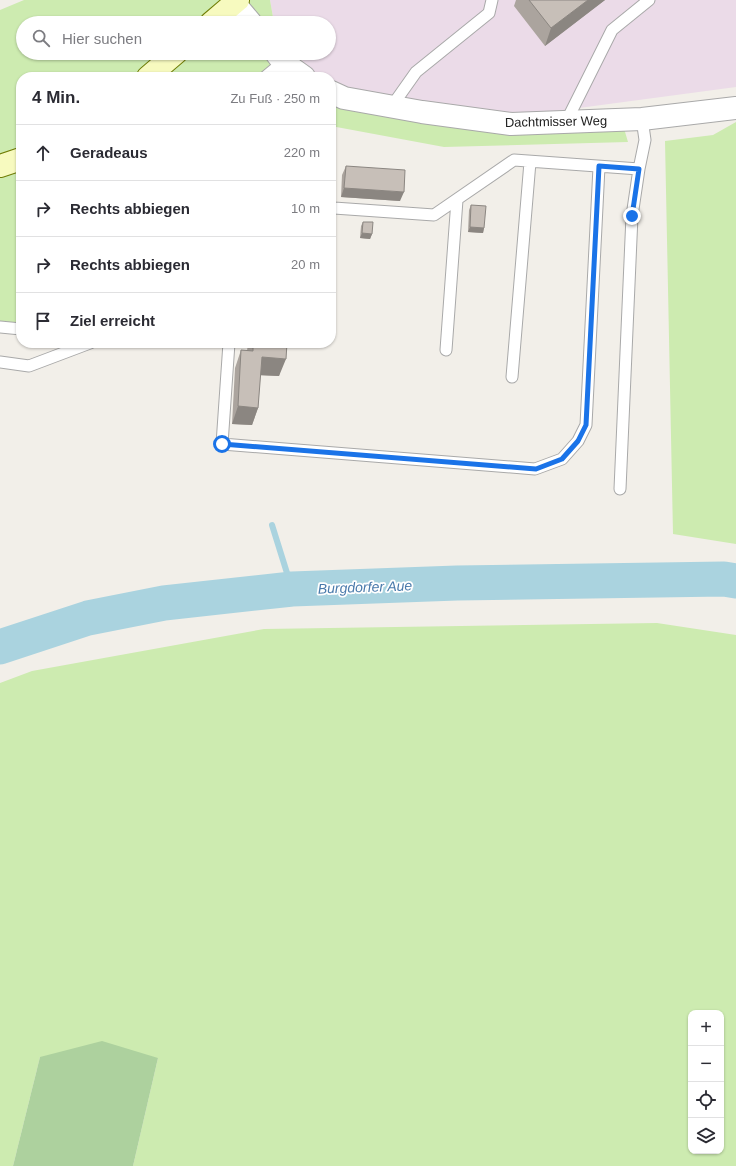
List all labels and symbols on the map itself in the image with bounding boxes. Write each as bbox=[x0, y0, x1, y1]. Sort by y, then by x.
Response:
street label: Dachtmisser Weg bbox=[505, 113, 607, 130]
route end bbox=[623, 207, 641, 225]
route start bbox=[213, 435, 231, 453]
water label: Burgdorfer Aue bbox=[318, 577, 413, 597]

